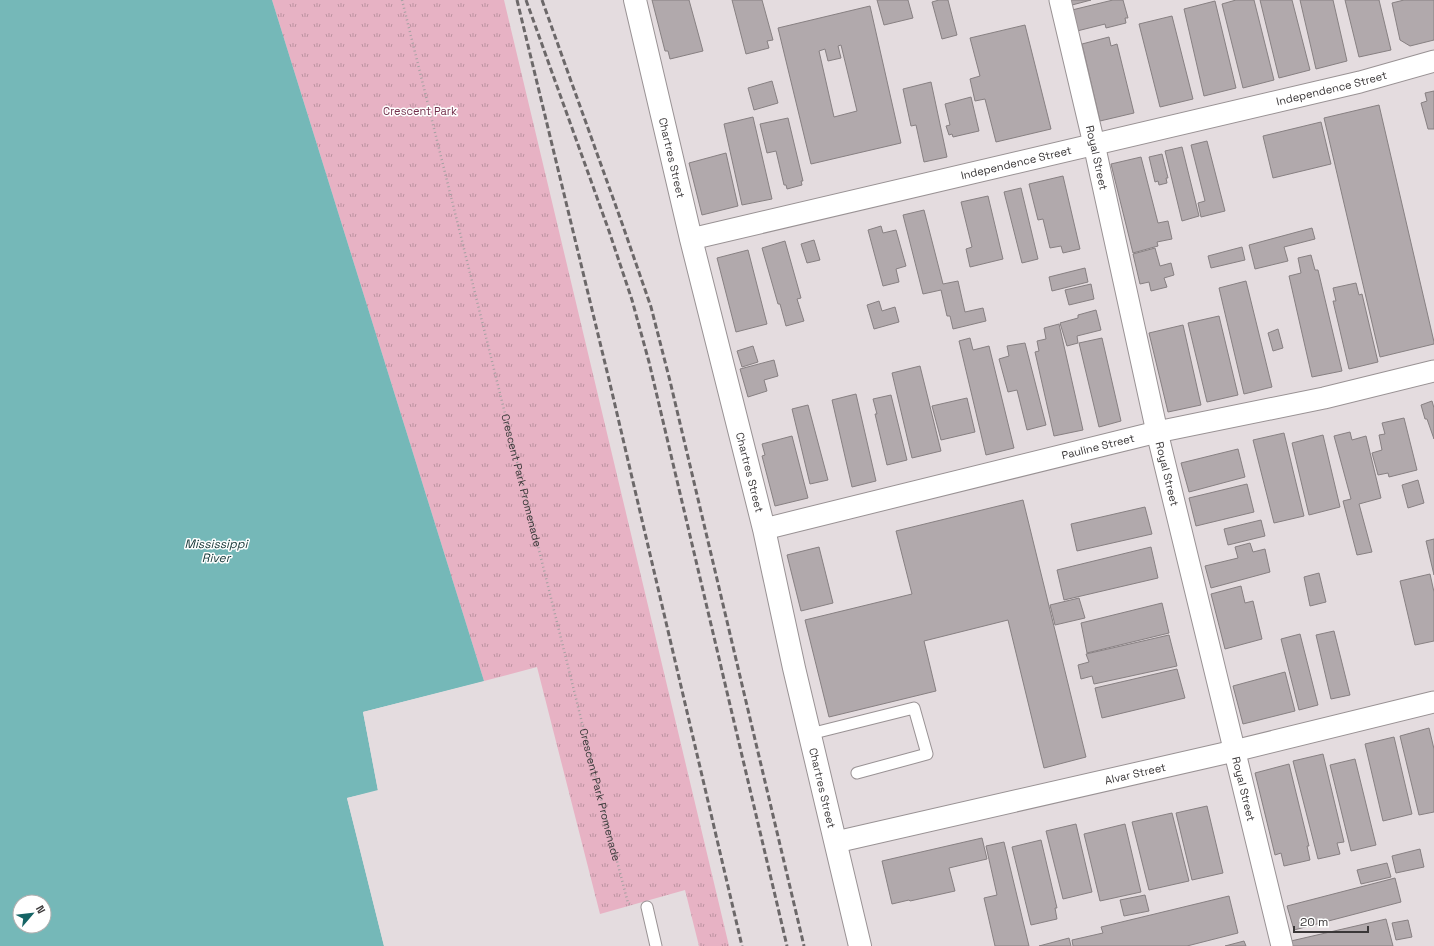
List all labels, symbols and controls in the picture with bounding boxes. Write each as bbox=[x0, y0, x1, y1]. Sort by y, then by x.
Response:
street label: Independence Street bbox=[1275, 68, 1388, 108]
park label: Crescent Park bbox=[383, 104, 457, 118]
street label: Chartres Street bbox=[656, 116, 688, 199]
street label: Royal Street bbox=[1083, 124, 1111, 191]
street label: Independence Street bbox=[959, 143, 1073, 182]
street label: Crescent Park Promenade bbox=[498, 412, 545, 548]
street label: Chartres Street bbox=[733, 431, 767, 514]
street label: Pauline Street bbox=[1060, 431, 1136, 462]
street label: Royal Street bbox=[1153, 440, 1182, 508]
water label: Mississippi River bbox=[185, 536, 249, 566]
street label: Crescent Park Promenade bbox=[577, 727, 624, 863]
street label: Chartres Street bbox=[806, 746, 839, 830]
street label: Royal Street bbox=[1229, 755, 1258, 823]
street label: Alvar Street bbox=[1103, 760, 1167, 787]
north arrow bbox=[12, 894, 52, 934]
text: N bbox=[33, 903, 49, 916]
scale bar bbox=[1294, 908, 1368, 934]
text: 20 m bbox=[1300, 914, 1328, 930]

